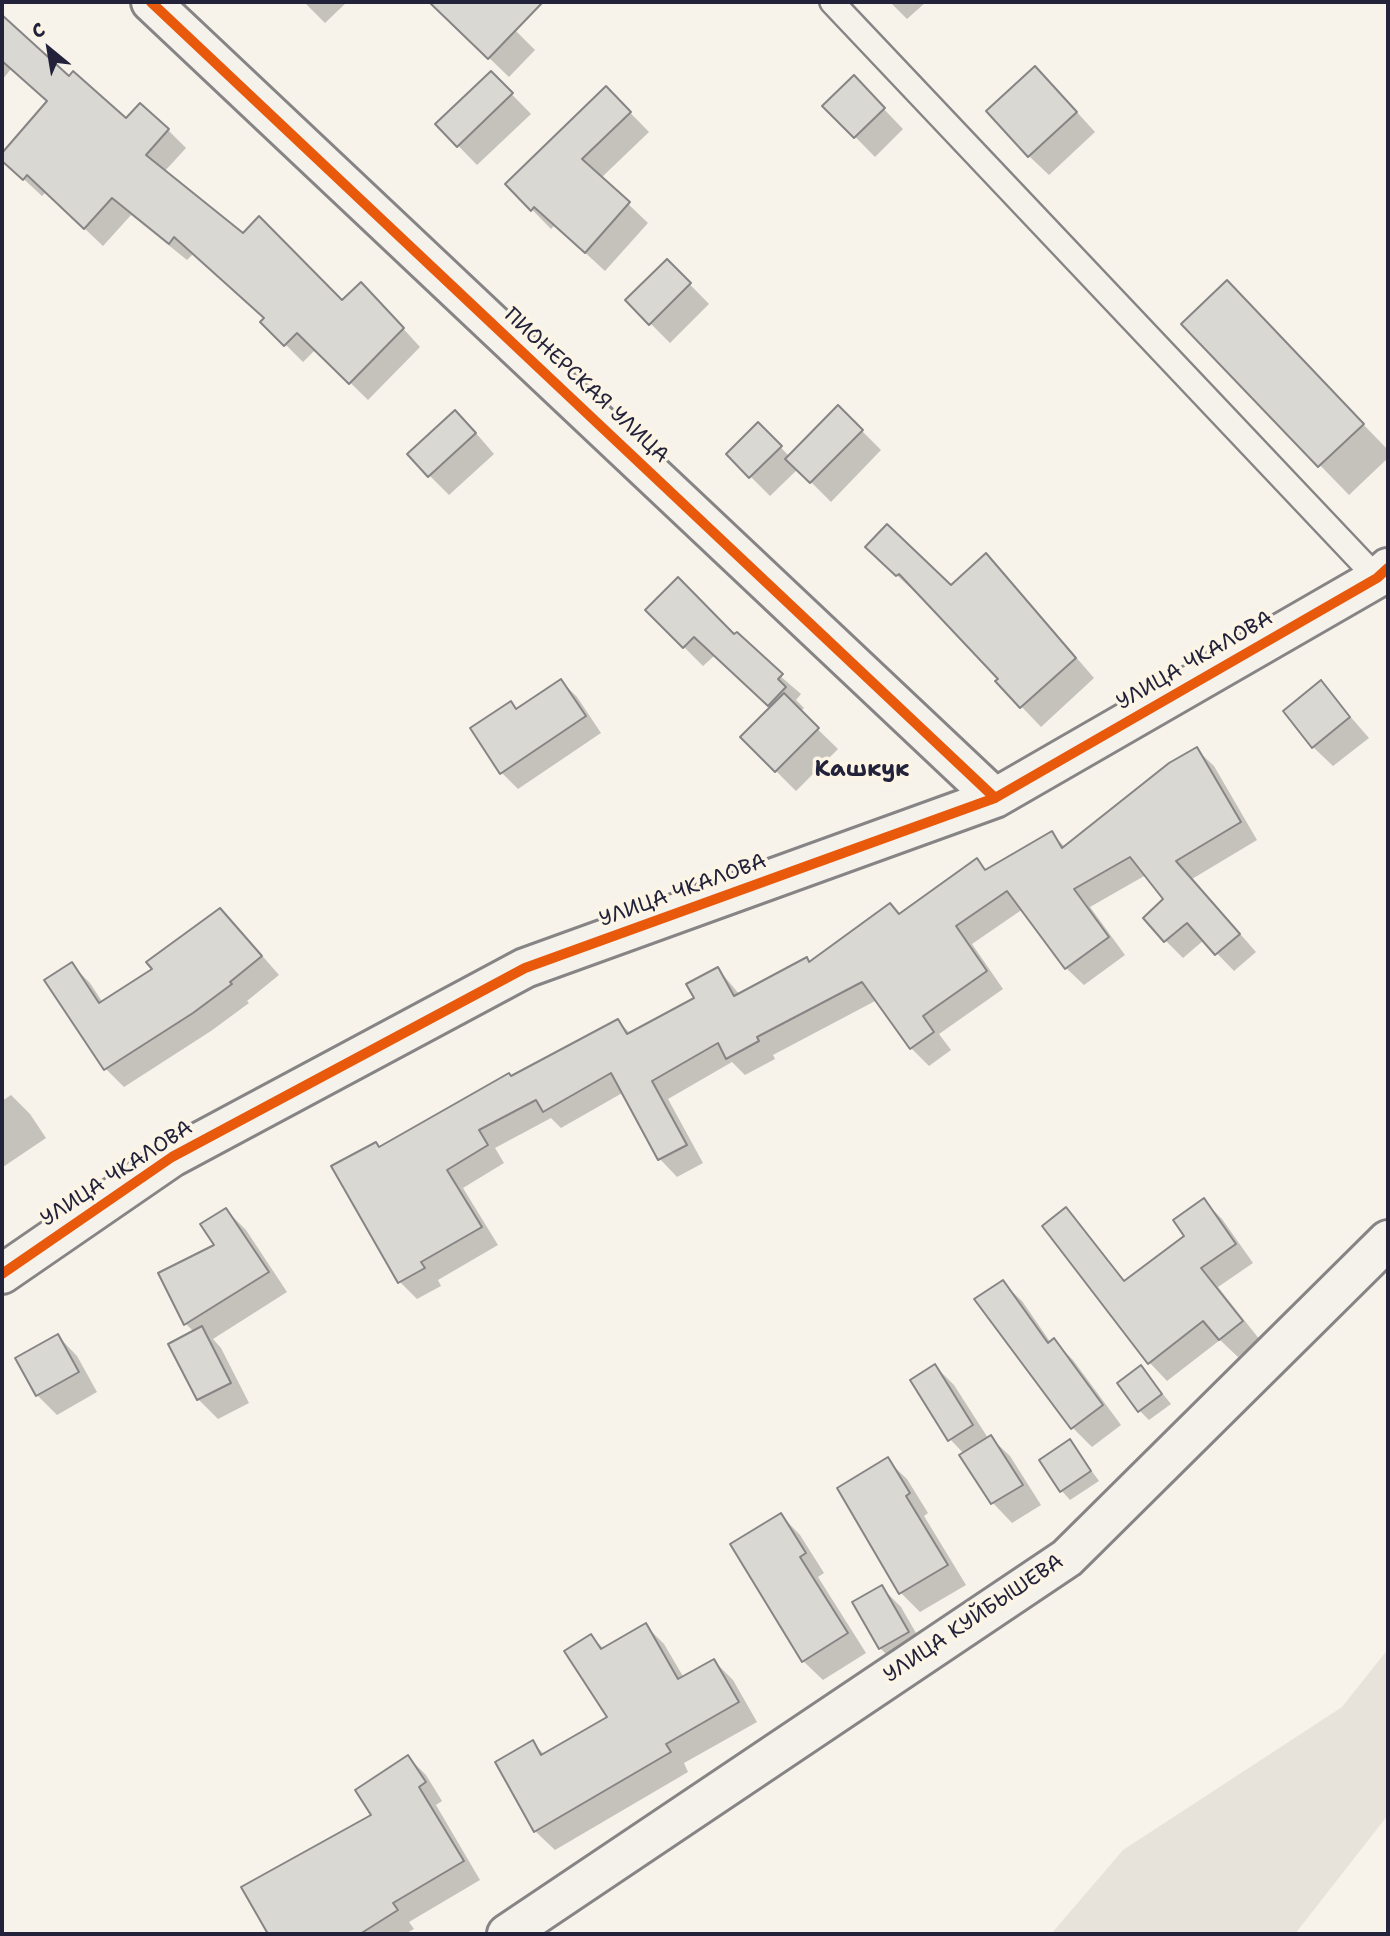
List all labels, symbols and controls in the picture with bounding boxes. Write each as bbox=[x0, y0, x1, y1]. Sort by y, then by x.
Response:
north arrow bbox=[14, 14, 84, 84]
text: С bbox=[27, 17, 50, 44]
street label: ПИОНЕРСКАЯ УЛИЦА bbox=[498, 303, 674, 469]
street label: УЛИЦА ЧКАЛОВА bbox=[1112, 606, 1278, 716]
district label: Кашкук bbox=[814, 756, 910, 784]
street label: УЛИЦА ЧКАЛОВА bbox=[596, 849, 770, 933]
street label: УЛИЦА ЧКАЛОВА bbox=[36, 1115, 198, 1233]
street label: УЛИЦА КУЙБЫШЕВА bbox=[879, 1549, 1069, 1689]

